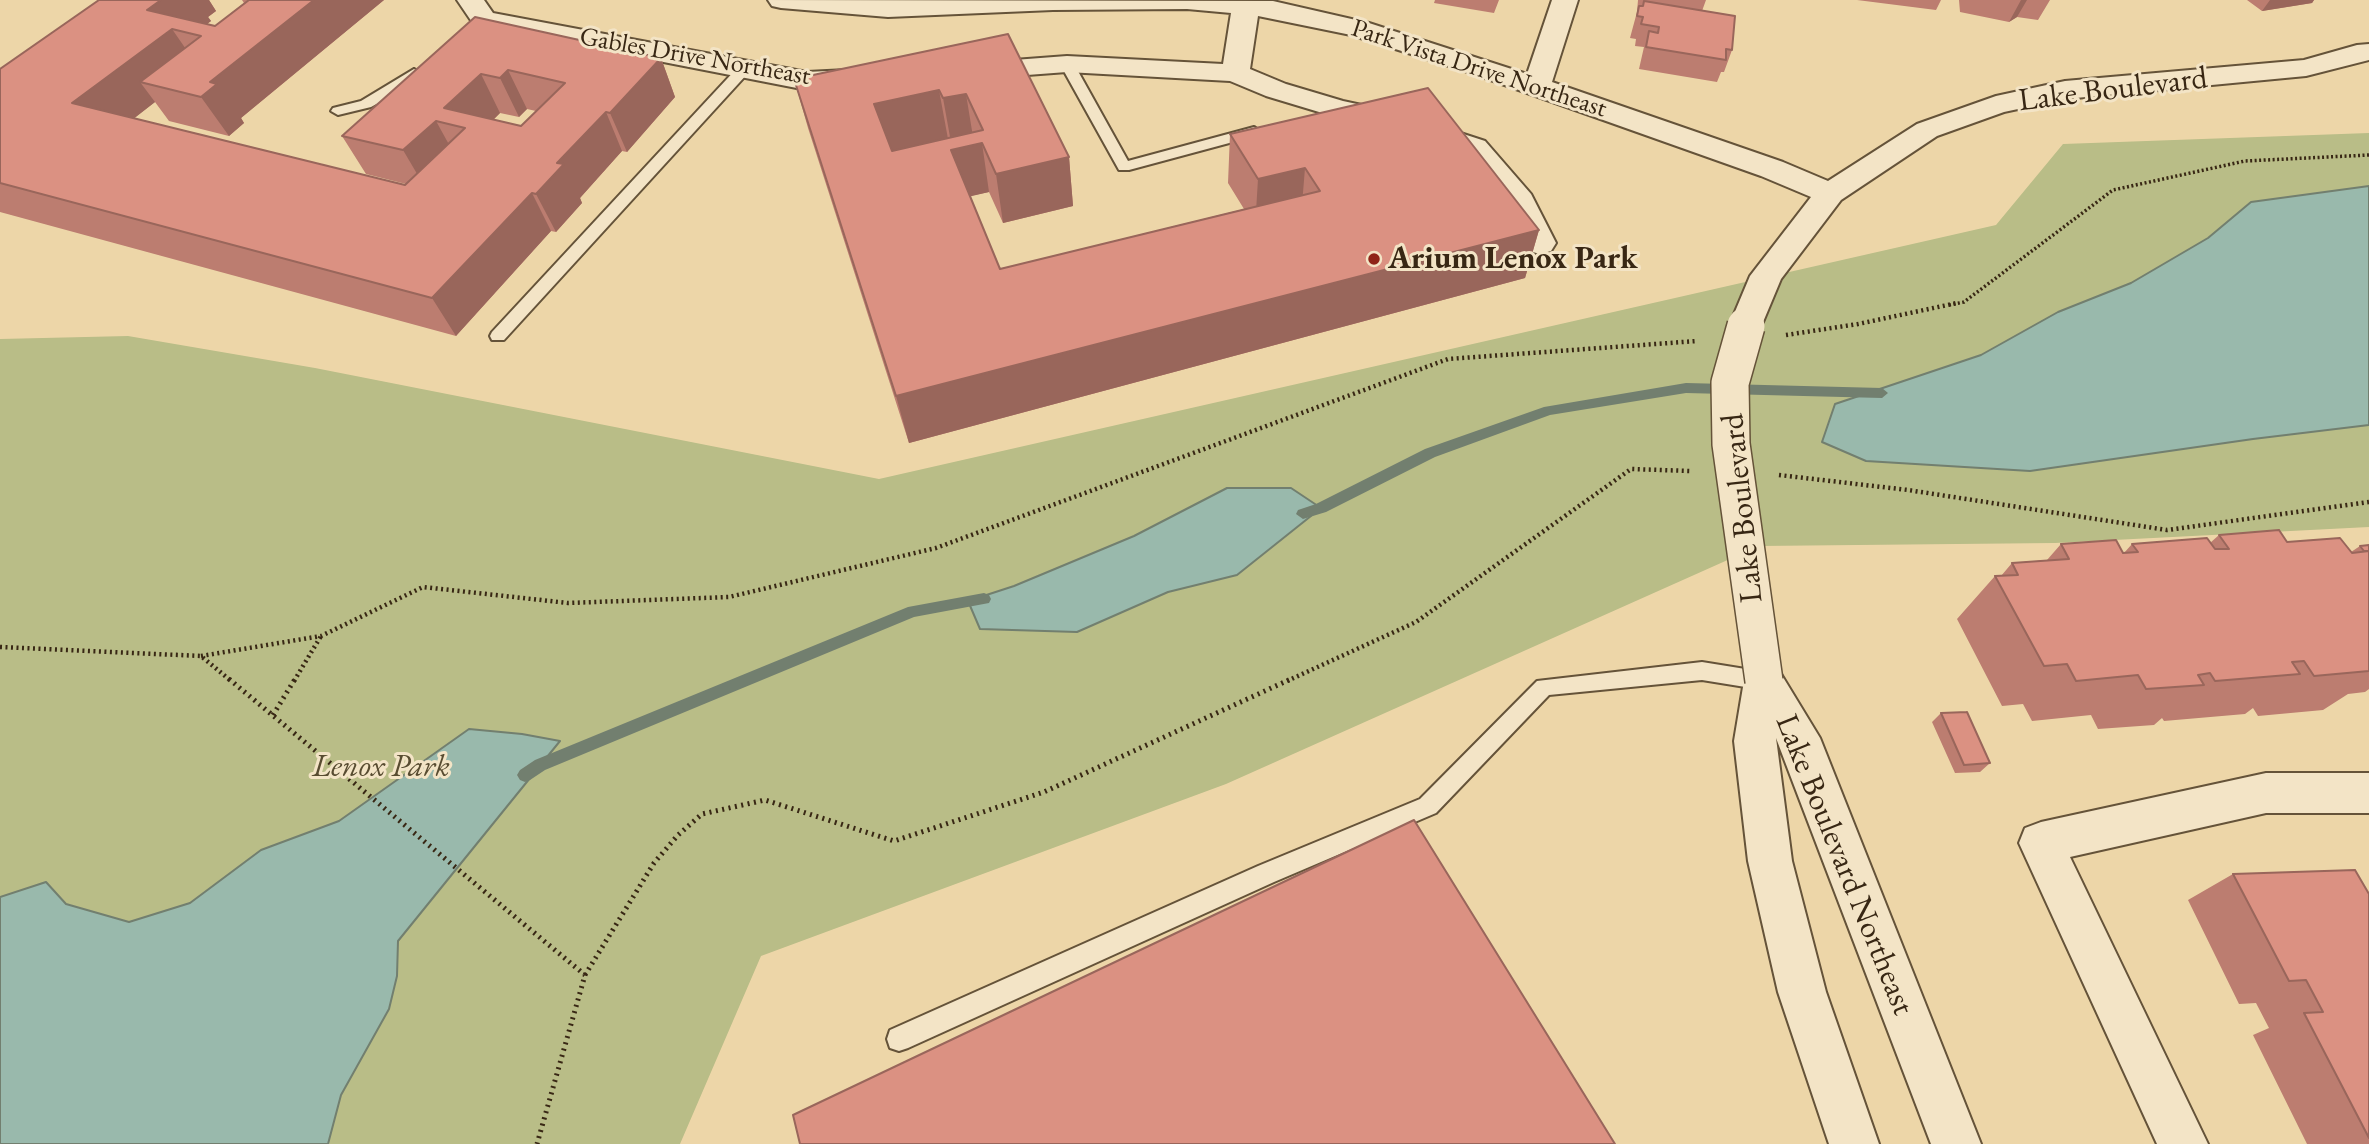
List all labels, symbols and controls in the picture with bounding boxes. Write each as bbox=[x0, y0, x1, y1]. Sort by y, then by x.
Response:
street label: Park Vista Drive Northeast bbox=[1347, 13, 1611, 125]
street label: Gables Drive Northeast bbox=[577, 21, 813, 93]
street label: Lake Boulevard bbox=[2016, 59, 2210, 121]
place label: Arium Lenox Park bbox=[1388, 240, 1638, 278]
marker: Arium Lenox Park bbox=[1366, 251, 1382, 267]
street label: Lake Boulevard bbox=[1714, 411, 1772, 605]
street label: Lake Boulevard Northeast bbox=[1766, 709, 1922, 1021]
park label: Lenox Park bbox=[312, 748, 450, 786]

